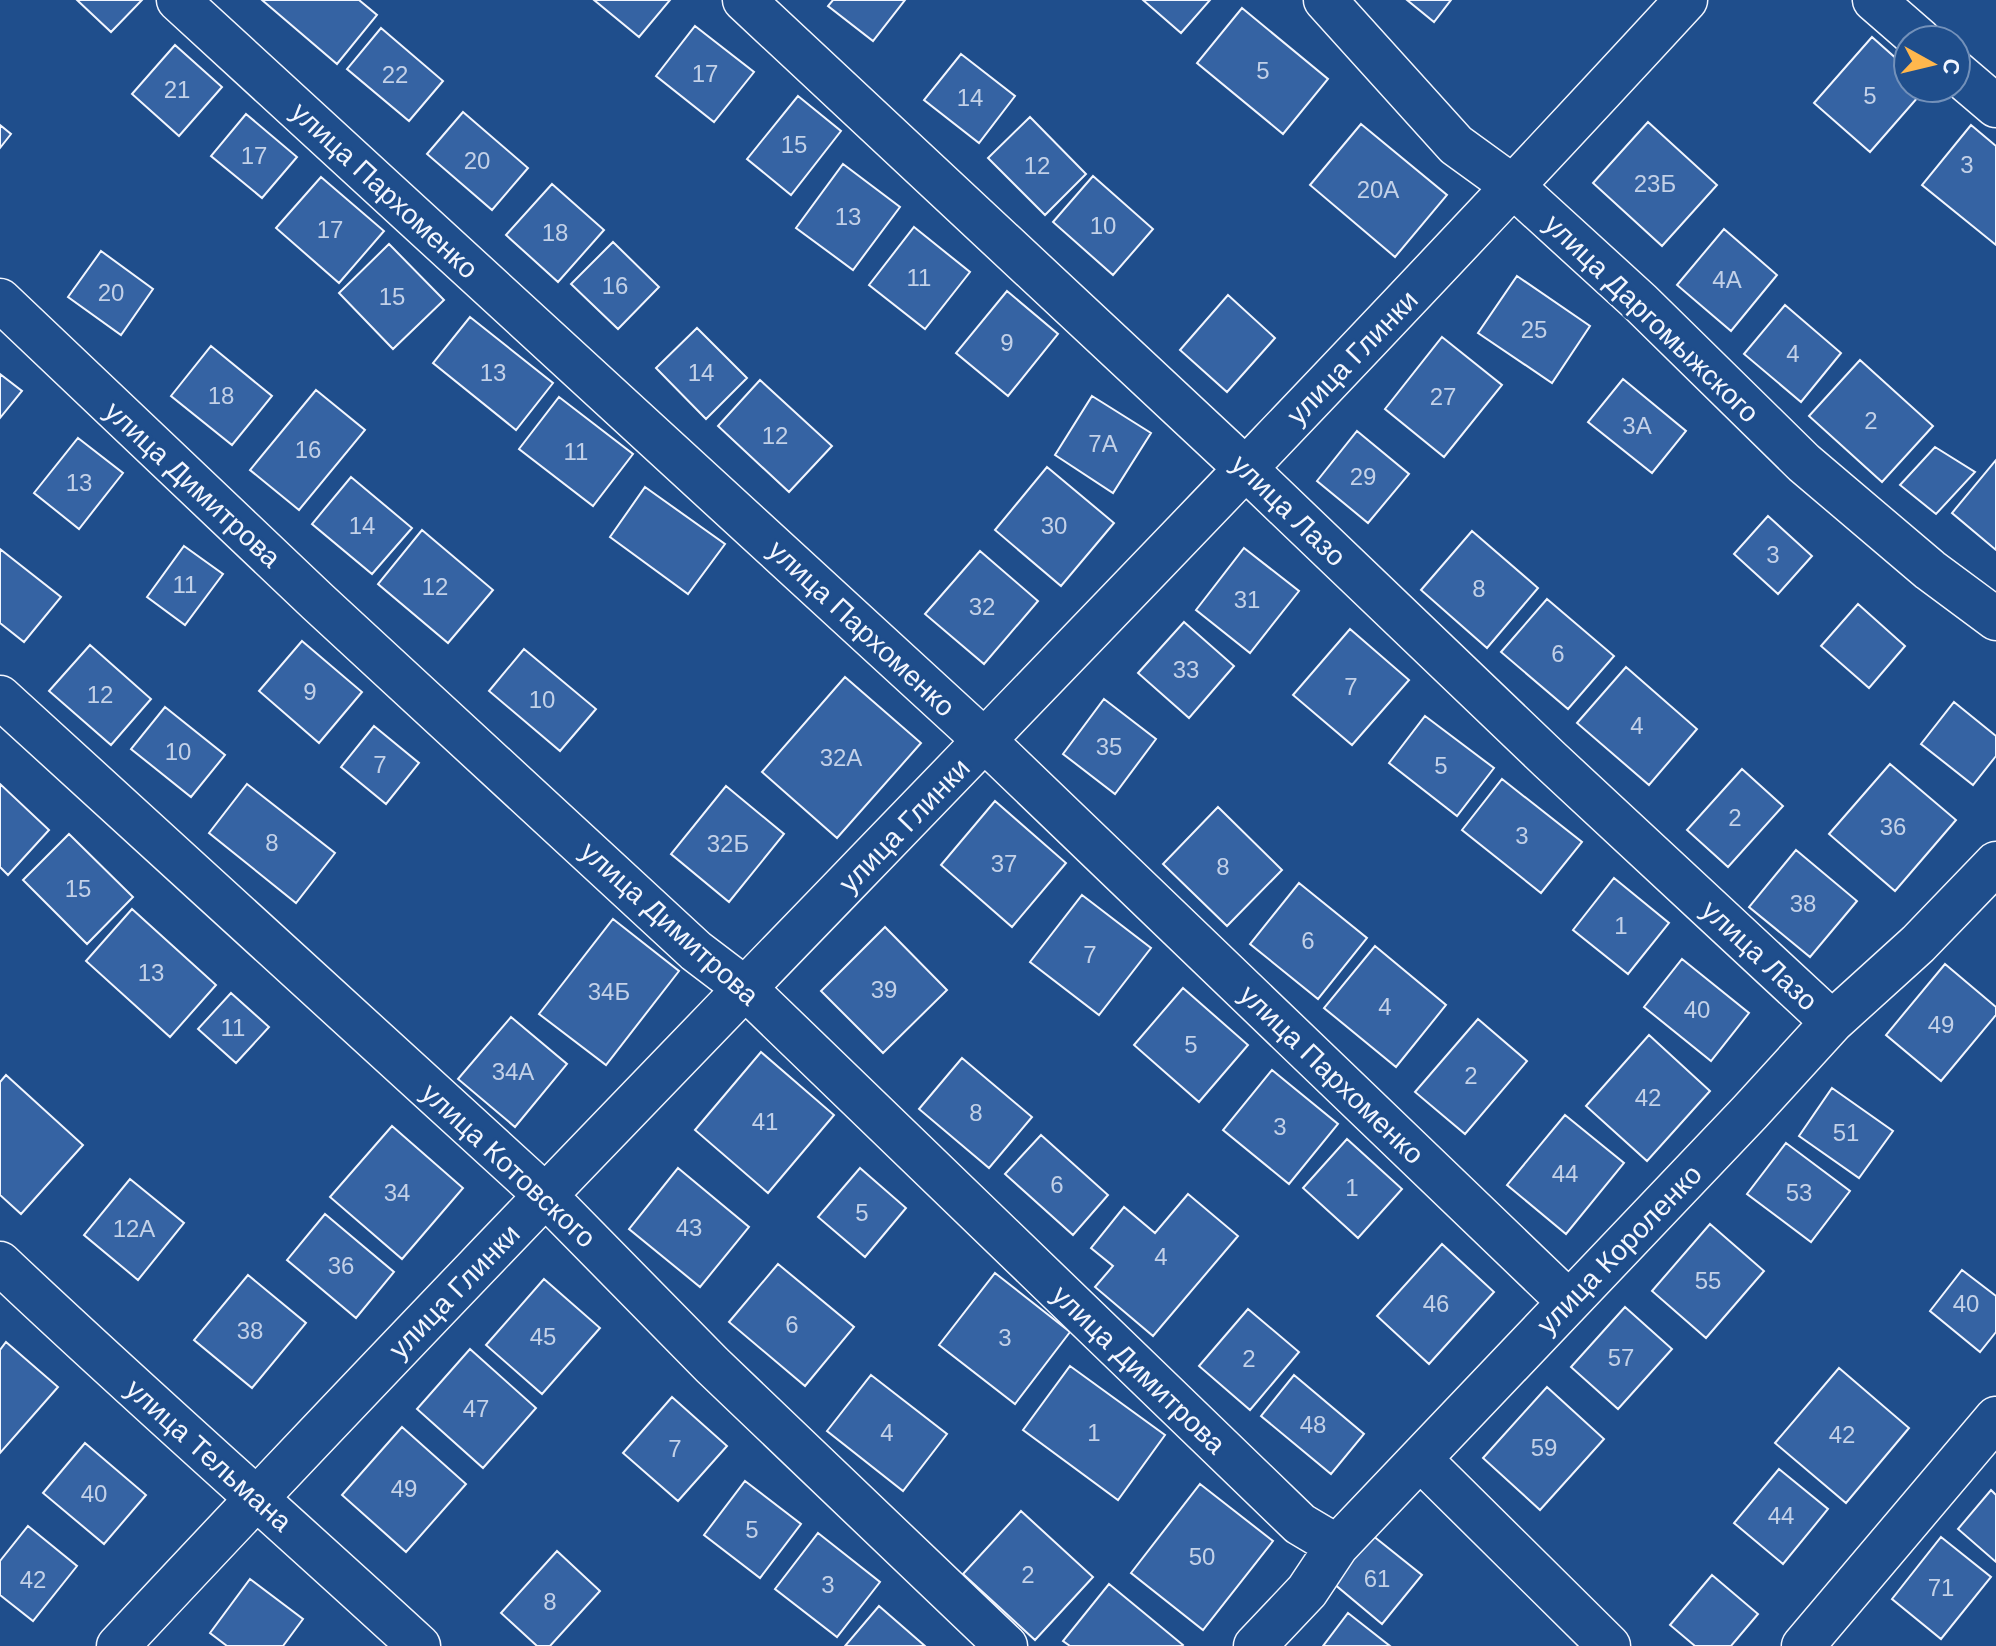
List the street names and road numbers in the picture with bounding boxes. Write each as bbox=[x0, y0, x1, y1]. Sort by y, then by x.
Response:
street label: улица Пархоменко bbox=[285, 96, 484, 285]
street label: улица Даргомыжского bbox=[1538, 208, 1765, 429]
street label: улица Глинки bbox=[1281, 284, 1424, 431]
street label: улица Димитрова bbox=[99, 395, 287, 574]
street label: улица Лазо bbox=[1225, 448, 1352, 572]
street label: улица Пархоменко bbox=[762, 534, 961, 723]
street label: улица Глинки bbox=[833, 752, 976, 899]
street label: улица Димитрова bbox=[574, 835, 765, 1012]
street label: улица Лазо bbox=[1696, 894, 1824, 1017]
street label: улица Пархоменко bbox=[1233, 979, 1430, 1170]
street label: улица Котовского bbox=[415, 1077, 602, 1254]
street label: улица Короленко bbox=[1531, 1158, 1708, 1340]
street label: улица Глинки bbox=[383, 1218, 526, 1365]
street label: улица Димитрова bbox=[1046, 1279, 1232, 1460]
street label: улица Тельмана bbox=[120, 1373, 298, 1538]

